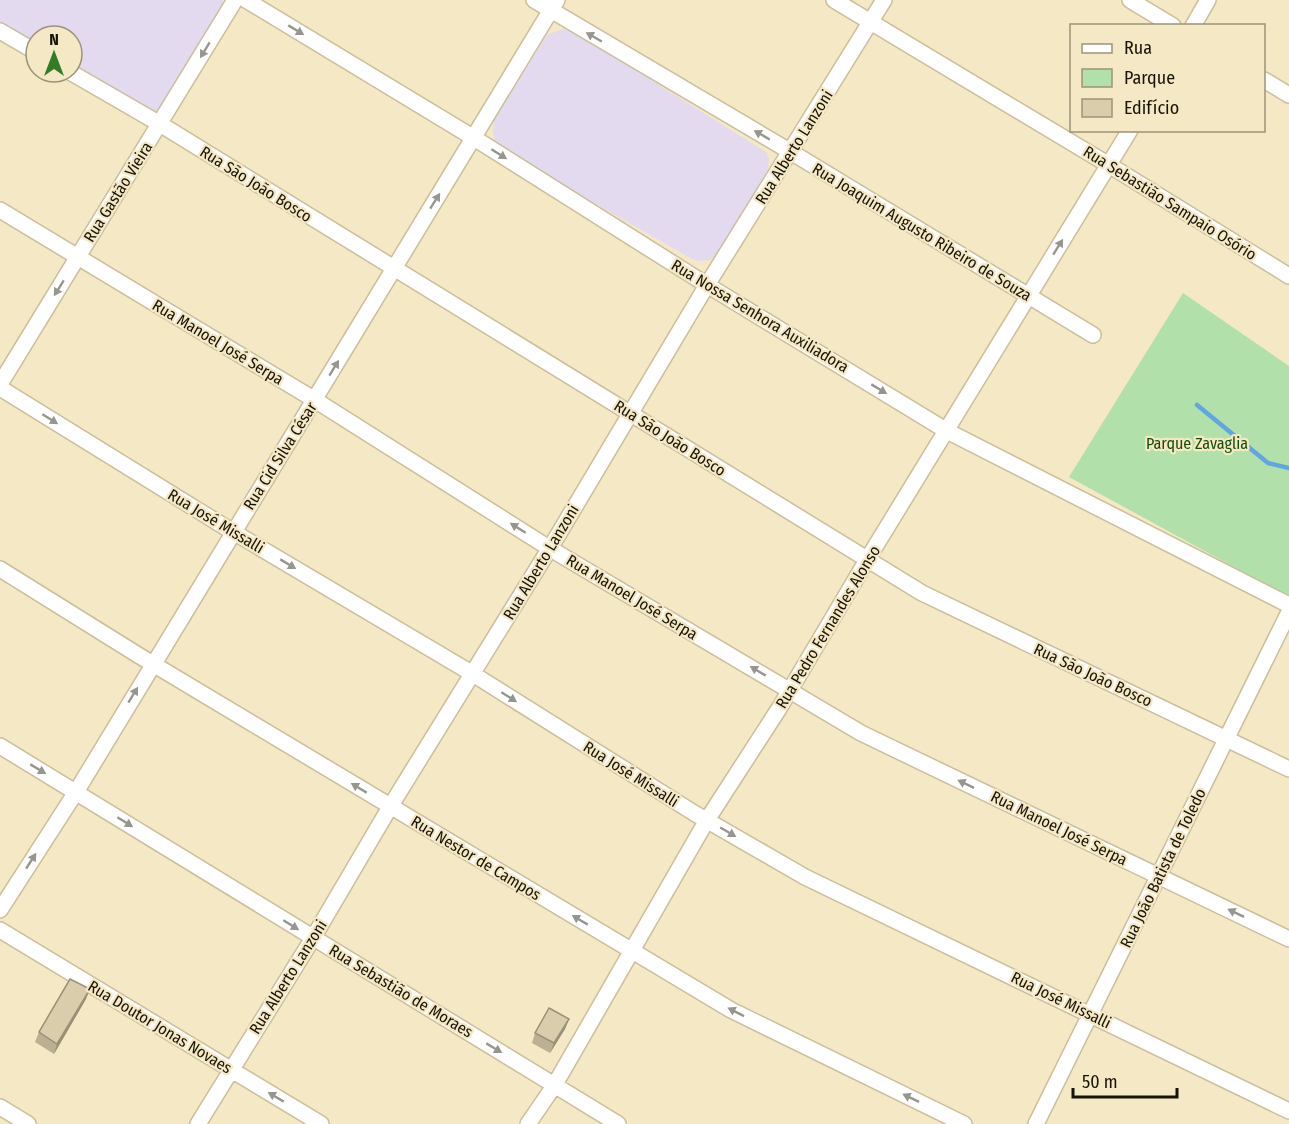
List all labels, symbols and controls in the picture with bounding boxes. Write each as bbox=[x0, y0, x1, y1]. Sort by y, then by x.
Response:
north arrow bbox=[24, 24, 84, 84]
legend bbox=[1070, 24, 1265, 132]
one-way arrow bbox=[288, 25, 304, 36]
text: N bbox=[49, 30, 59, 49]
one-way arrow bbox=[586, 31, 602, 42]
text: Rua bbox=[1124, 37, 1152, 59]
one-way arrow bbox=[200, 42, 211, 58]
text: Parque bbox=[1124, 67, 1175, 89]
street label: Rua Alberto Lanzoni bbox=[751, 86, 837, 208]
text: Edifício bbox=[1124, 97, 1179, 119]
one-way arrow bbox=[753, 130, 770, 140]
street label: Rua Gastão Vieira bbox=[80, 138, 157, 246]
street label: Rua São João Bosco bbox=[197, 142, 315, 226]
street label: Rua Sebastião Sampaio Osório bbox=[1080, 142, 1260, 264]
one-way arrow bbox=[490, 148, 507, 159]
street label: Rua Joaquim Augusto Ribeiro de Souza bbox=[809, 159, 1035, 305]
one-way arrow bbox=[430, 193, 441, 209]
one-way arrow bbox=[1053, 239, 1064, 255]
street label: Rua Nossa Senhora Auxiliadora bbox=[668, 255, 852, 377]
one-way arrow bbox=[54, 280, 64, 297]
street label: Rua Manoel José Serpa bbox=[149, 295, 287, 389]
one-way arrow bbox=[329, 359, 339, 376]
one-way arrow bbox=[871, 383, 887, 394]
street label: Rua São João Bosco bbox=[611, 396, 729, 480]
street label: Rua Cid Silva César bbox=[239, 398, 321, 513]
one-way arrow bbox=[42, 413, 58, 424]
park label: Parque Zavaglia bbox=[1146, 434, 1248, 453]
street label: Rua José Missalli bbox=[164, 485, 268, 557]
street label: Rua Alberto Lanzoni bbox=[499, 501, 583, 623]
one-way arrow bbox=[510, 523, 526, 534]
street label: Rua Pedro Fernandes Alonso bbox=[772, 542, 884, 712]
street label: Rua Manoel José Serpa bbox=[563, 550, 701, 644]
one-way arrow bbox=[280, 559, 297, 569]
street label: Rua São João Bosco bbox=[1031, 639, 1155, 711]
one-way arrow bbox=[749, 666, 766, 676]
one-way arrow bbox=[128, 687, 139, 703]
one-way arrow bbox=[501, 691, 517, 702]
street label: Rua José Missalli bbox=[580, 737, 682, 811]
one-way arrow bbox=[30, 764, 46, 775]
one-way arrow bbox=[958, 779, 975, 788]
one-way arrow bbox=[351, 782, 367, 793]
street label: Rua João Batista de Toledo bbox=[1116, 785, 1210, 951]
street label: Rua Manoel José Serpa bbox=[988, 787, 1131, 869]
street label: Rua Nestor de Campos bbox=[408, 812, 544, 904]
one-way arrow bbox=[117, 817, 134, 828]
one-way arrow bbox=[720, 827, 737, 837]
one-way arrow bbox=[26, 853, 37, 869]
one-way arrow bbox=[1228, 909, 1245, 918]
one-way arrow bbox=[572, 915, 588, 926]
street label: Rua Alberto Lanzoni bbox=[245, 916, 331, 1038]
one-way arrow bbox=[283, 919, 300, 930]
street label: Rua Sebastião de Moraes bbox=[326, 941, 477, 1042]
street label: Rua José Missalli bbox=[1008, 968, 1114, 1032]
street label: Rua Doutor Jonas Novaes bbox=[85, 976, 236, 1078]
one-way arrow bbox=[728, 1007, 745, 1017]
one-way arrow bbox=[486, 1043, 502, 1054]
scale bar bbox=[1073, 1061, 1176, 1099]
text: 50 m bbox=[1082, 1071, 1118, 1093]
one-way arrow bbox=[268, 1091, 284, 1102]
one-way arrow bbox=[903, 1094, 920, 1103]

